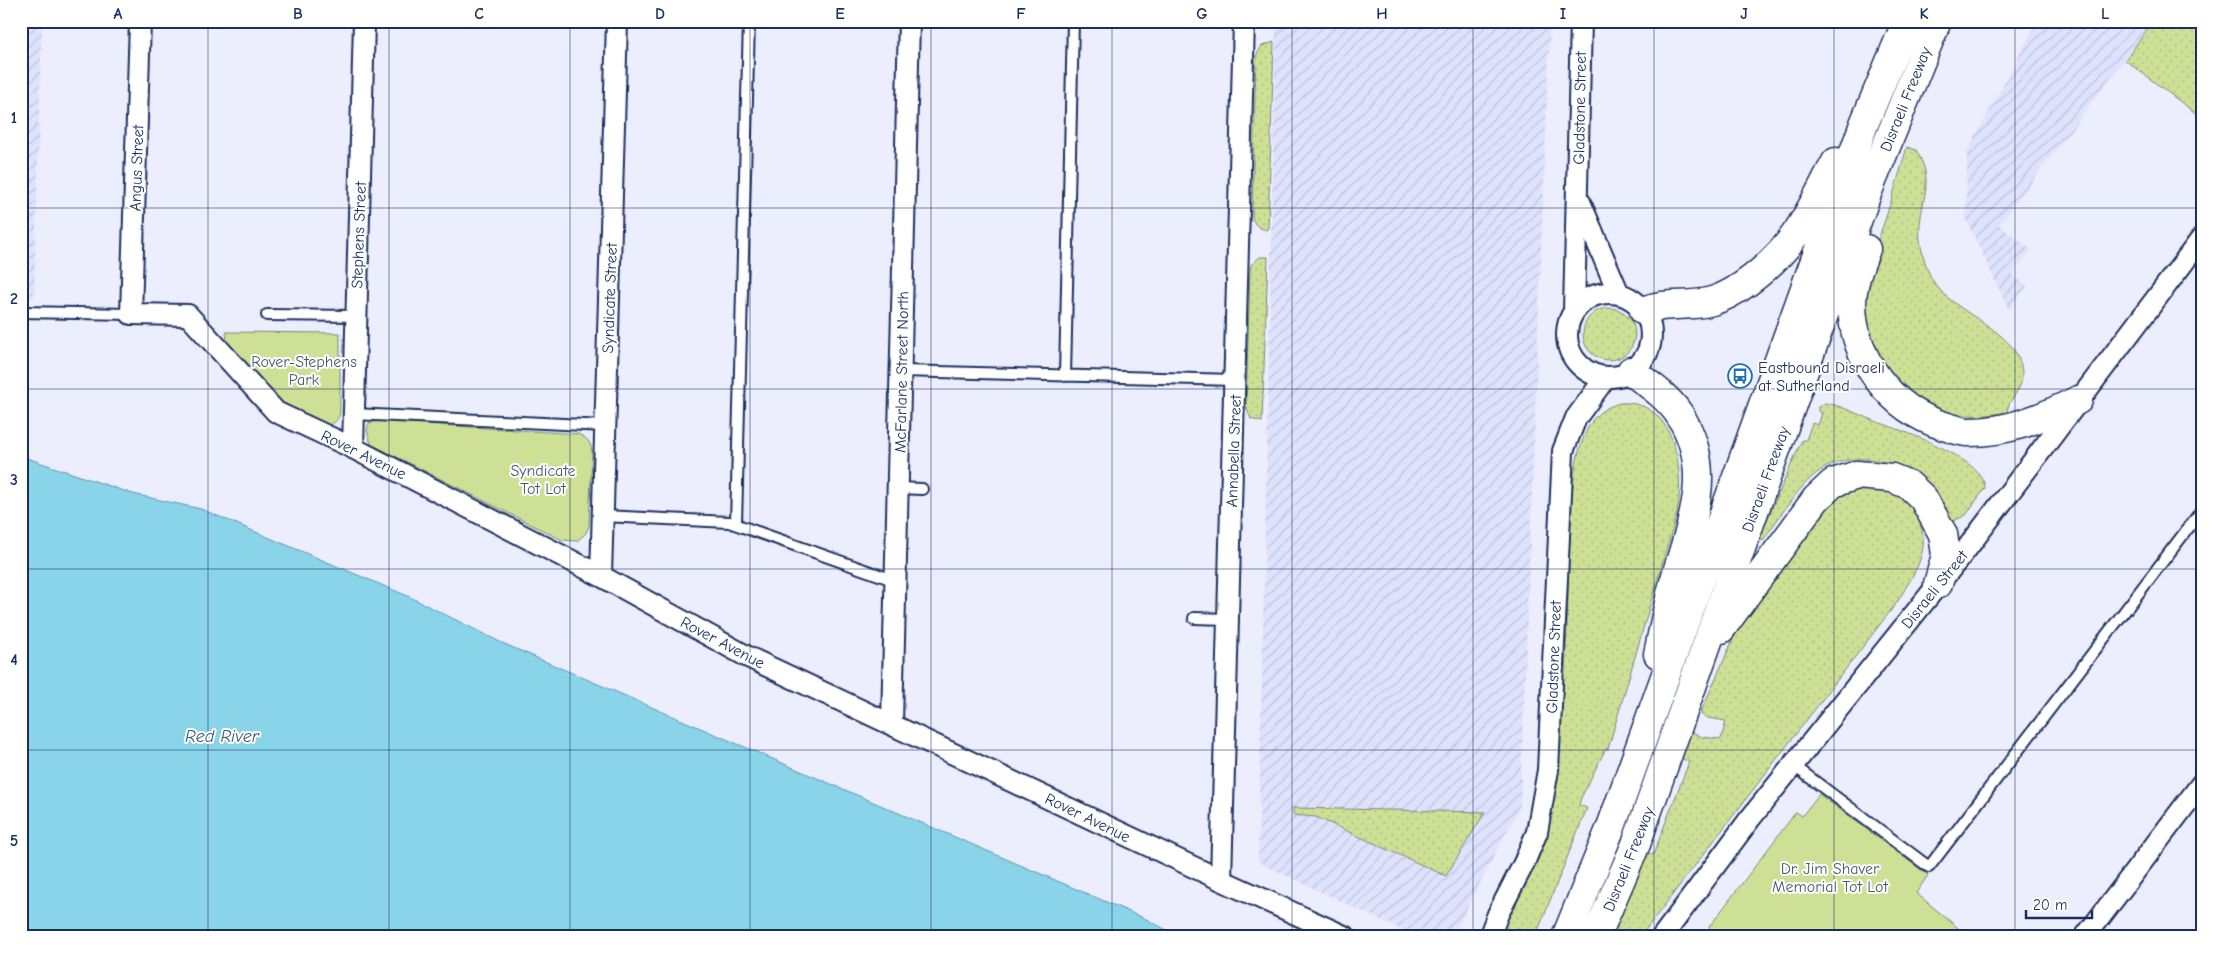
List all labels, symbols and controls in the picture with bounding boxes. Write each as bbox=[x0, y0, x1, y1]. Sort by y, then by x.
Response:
text: A bbox=[114, 5, 123, 23]
text: B bbox=[293, 5, 303, 23]
text: C bbox=[474, 5, 484, 23]
text: D bbox=[655, 5, 665, 23]
text: E bbox=[835, 5, 845, 23]
text: F bbox=[1016, 5, 1026, 23]
text: G bbox=[1196, 5, 1208, 23]
text: H bbox=[1376, 5, 1388, 23]
text: I bbox=[1560, 5, 1566, 23]
text: J bbox=[1740, 5, 1748, 23]
text: K bbox=[1919, 5, 1929, 23]
text: L bbox=[2101, 5, 2109, 23]
street label: Disraeli Freeway bbox=[1877, 44, 1935, 154]
street label: Gladstone Street bbox=[1570, 51, 1590, 165]
text: 1 bbox=[11, 109, 17, 127]
street label: Angus Street bbox=[126, 124, 148, 212]
street label: Stephens Street bbox=[348, 181, 370, 289]
street label: Syndicate Street bbox=[599, 242, 621, 354]
text: 2 bbox=[10, 290, 18, 308]
street label: McFarlane Street North bbox=[892, 291, 912, 453]
park label: Rover-Stephens Park bbox=[251, 353, 357, 389]
place label: Eastbound Disraeli at Sutherland bbox=[1758, 359, 1885, 395]
bus stop icon: Eastbound Disraeli at Sutherland bbox=[1727, 363, 1753, 389]
street label: Annabella Street bbox=[1223, 394, 1245, 508]
street label: Disraeli Freeway bbox=[1738, 423, 1794, 535]
street label: Rover Avenue bbox=[318, 427, 409, 483]
park label: Syndicate Tot Lot bbox=[510, 462, 576, 498]
text: 3 bbox=[10, 471, 18, 489]
street label: Disraeli Street bbox=[1898, 547, 1972, 632]
street label: Gladstone Street bbox=[1543, 600, 1565, 714]
street label: Rover Avenue bbox=[677, 613, 768, 673]
text: 4 bbox=[10, 651, 18, 669]
water label: Red River bbox=[185, 726, 260, 747]
street label: Rover Avenue bbox=[1042, 790, 1133, 846]
street label: Disraeli Freeway bbox=[1600, 804, 1658, 914]
text: 5 bbox=[10, 832, 18, 850]
park label: Dr. Jim Shaver Memorial Tot Lot bbox=[1772, 860, 1888, 896]
scale bar bbox=[2026, 888, 2092, 920]
text: 20 m bbox=[2033, 896, 2067, 914]

